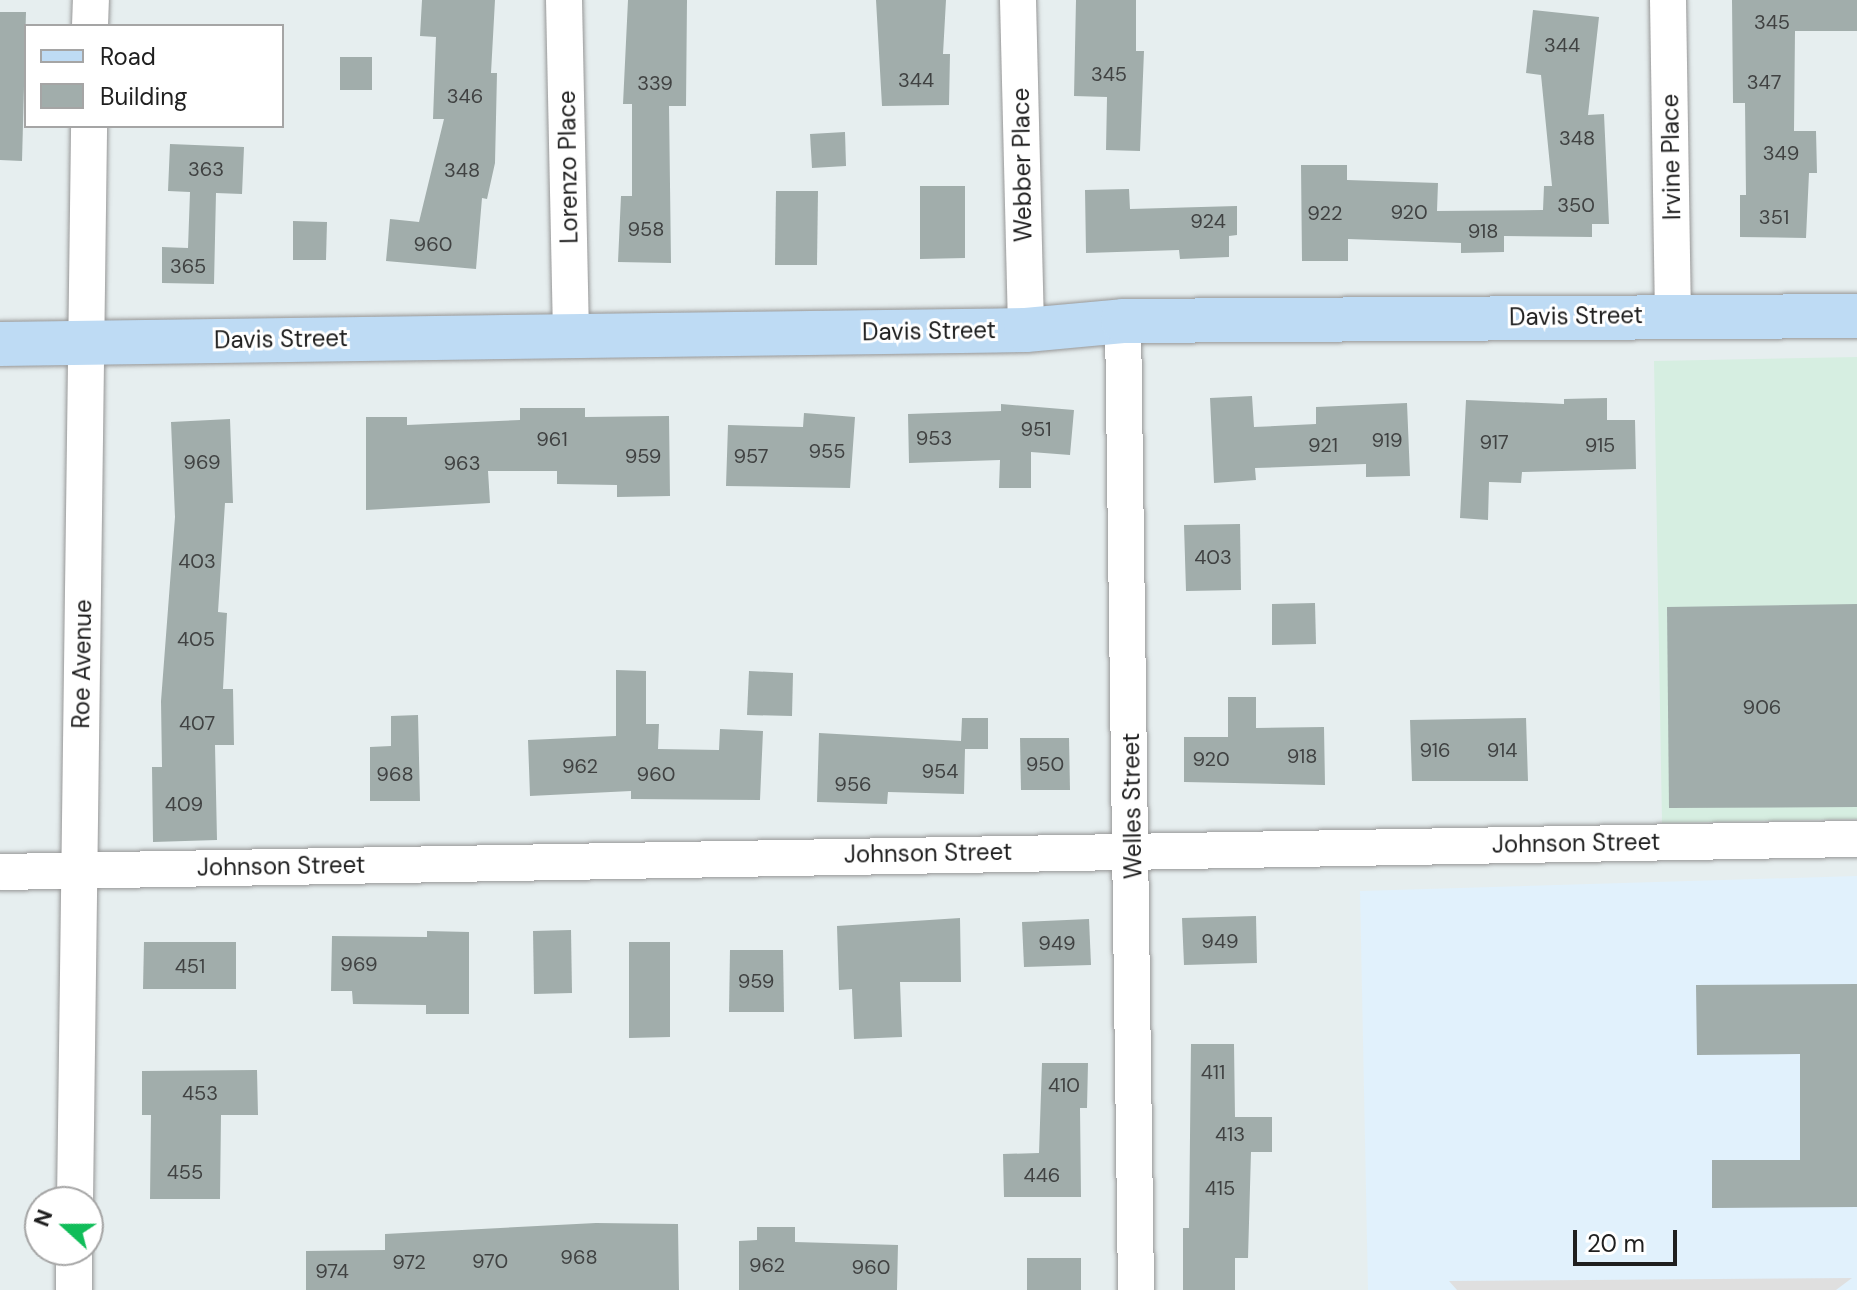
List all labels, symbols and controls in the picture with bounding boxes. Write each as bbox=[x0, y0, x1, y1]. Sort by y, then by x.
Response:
house number: 345 bbox=[1754, 10, 1790, 34]
legend bbox=[24, 24, 284, 128]
house number: 344 bbox=[1544, 33, 1580, 57]
text: Road bbox=[100, 41, 156, 72]
house number: 345 bbox=[1091, 62, 1127, 86]
house number: 344 bbox=[898, 68, 934, 92]
house number: 347 bbox=[1747, 70, 1781, 94]
house number: 339 bbox=[637, 71, 673, 95]
text: Building bbox=[100, 81, 187, 112]
house number: 346 bbox=[447, 84, 483, 108]
street label: Webber Place bbox=[1006, 88, 1038, 242]
street label: Lorenzo Place bbox=[552, 90, 584, 244]
street label: Irvine Place bbox=[1655, 94, 1687, 220]
house number: 348 bbox=[1559, 126, 1595, 150]
house number: 349 bbox=[1763, 141, 1799, 165]
house number: 363 bbox=[188, 157, 224, 181]
house number: 348 bbox=[444, 158, 480, 182]
house number: 350 bbox=[1557, 193, 1595, 217]
house number: 920 bbox=[1390, 200, 1428, 224]
house number: 922 bbox=[1307, 201, 1343, 225]
house number: 351 bbox=[1759, 205, 1789, 229]
house number: 924 bbox=[1190, 209, 1226, 233]
house number: 958 bbox=[628, 217, 664, 241]
house number: 918 bbox=[1468, 219, 1498, 243]
house number: 960 bbox=[414, 232, 452, 256]
house number: 365 bbox=[170, 254, 206, 278]
street label: Davis Street bbox=[1509, 300, 1643, 332]
street label: Davis Street bbox=[862, 315, 996, 347]
street label: Davis Street bbox=[214, 323, 348, 355]
house number: 951 bbox=[1021, 417, 1051, 441]
house number: 953 bbox=[916, 426, 952, 450]
house number: 961 bbox=[536, 427, 568, 451]
house number: 919 bbox=[1371, 428, 1403, 452]
house number: 917 bbox=[1479, 430, 1509, 454]
house number: 921 bbox=[1308, 433, 1338, 457]
house number: 915 bbox=[1585, 433, 1615, 457]
house number: 955 bbox=[809, 439, 845, 463]
house number: 959 bbox=[625, 444, 661, 468]
house number: 957 bbox=[733, 444, 769, 468]
house number: 969 bbox=[183, 450, 221, 474]
house number: 963 bbox=[444, 451, 480, 475]
house number: 403 bbox=[1194, 545, 1232, 569]
house number: 403 bbox=[178, 549, 216, 573]
street label: Roe Avenue bbox=[66, 599, 98, 729]
house number: 405 bbox=[177, 627, 215, 651]
house number: 906 bbox=[1743, 695, 1781, 719]
house number: 407 bbox=[179, 711, 215, 735]
street label: Welles Street bbox=[1116, 733, 1148, 879]
house number: 916 bbox=[1419, 738, 1451, 762]
house number: 914 bbox=[1487, 738, 1517, 762]
house number: 918 bbox=[1287, 744, 1317, 768]
house number: 920 bbox=[1192, 747, 1230, 771]
house number: 950 bbox=[1026, 752, 1064, 776]
house number: 962 bbox=[562, 754, 598, 778]
house number: 954 bbox=[922, 759, 958, 783]
house number: 968 bbox=[376, 762, 414, 786]
house number: 960 bbox=[637, 762, 675, 786]
house number: 956 bbox=[834, 772, 872, 796]
house number: 409 bbox=[165, 792, 203, 816]
street label: Johnson Street bbox=[1492, 827, 1660, 859]
street label: Johnson Street bbox=[844, 837, 1012, 869]
street label: Johnson Street bbox=[197, 850, 365, 882]
house number: 949 bbox=[1201, 929, 1239, 953]
house number: 949 bbox=[1038, 931, 1076, 955]
house number: 969 bbox=[340, 952, 378, 976]
house number: 451 bbox=[175, 954, 205, 978]
house number: 959 bbox=[738, 969, 774, 993]
house number: 411 bbox=[1201, 1060, 1225, 1084]
house number: 410 bbox=[1048, 1073, 1080, 1097]
house number: 453 bbox=[182, 1081, 218, 1105]
house number: 413 bbox=[1215, 1122, 1245, 1146]
house number: 455 bbox=[167, 1160, 203, 1184]
house number: 446 bbox=[1024, 1163, 1060, 1187]
house number: 415 bbox=[1205, 1176, 1235, 1200]
north arrow bbox=[24, 1186, 104, 1266]
text: N bbox=[27, 1205, 59, 1231]
scale bar bbox=[1577, 1214, 1681, 1264]
text: 20 m bbox=[1587, 1228, 1645, 1259]
house number: 968 bbox=[560, 1245, 598, 1269]
house number: 970 bbox=[472, 1249, 508, 1273]
house number: 972 bbox=[392, 1250, 426, 1274]
house number: 962 bbox=[749, 1253, 785, 1277]
house number: 960 bbox=[852, 1255, 890, 1279]
house number: 974 bbox=[315, 1259, 349, 1283]

